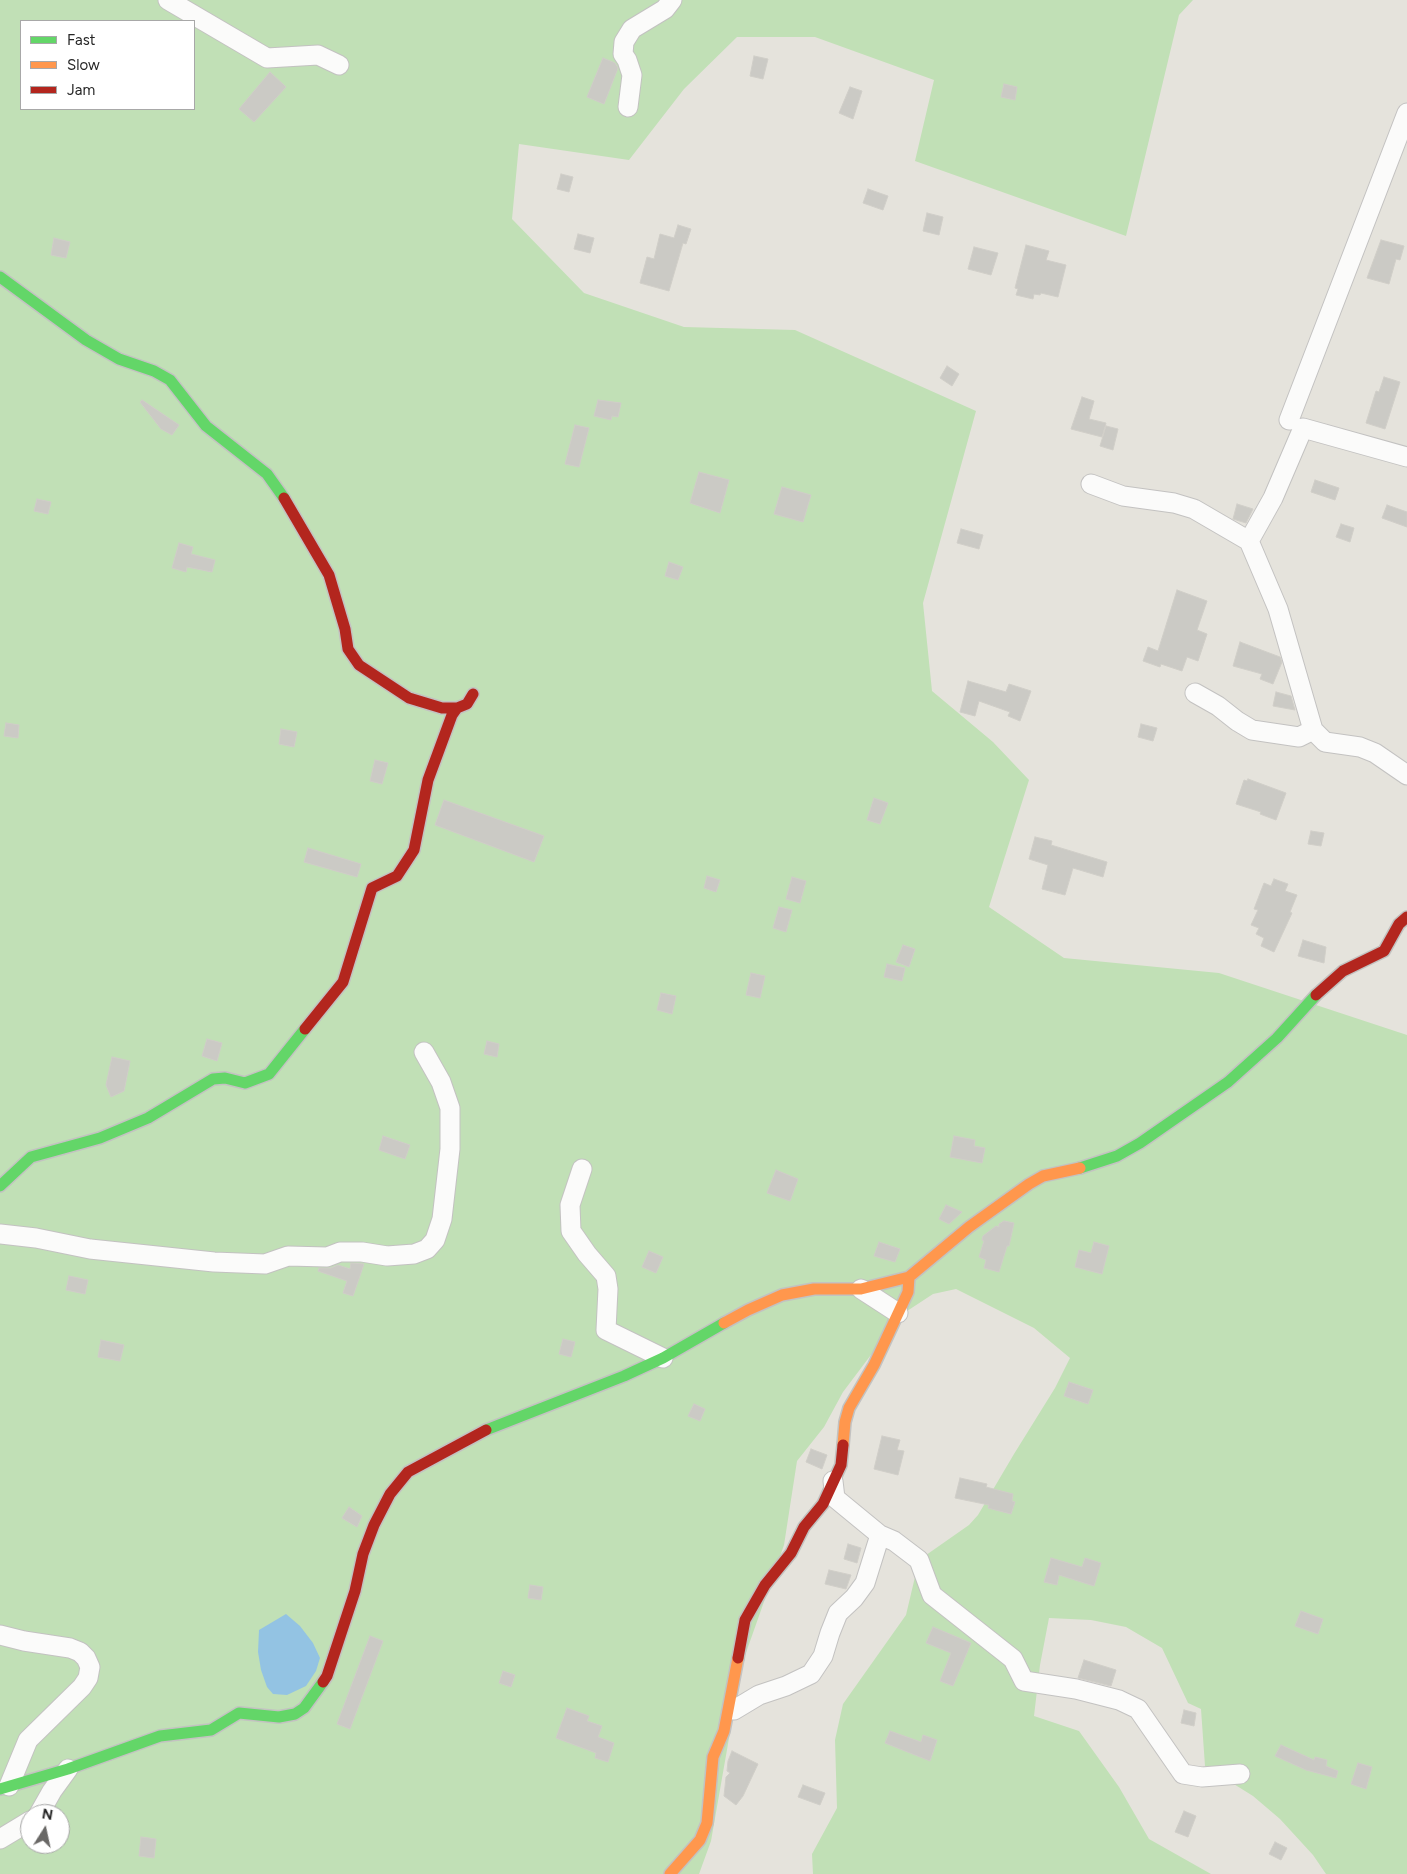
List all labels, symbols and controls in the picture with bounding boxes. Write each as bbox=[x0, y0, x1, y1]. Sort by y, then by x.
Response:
legend bbox=[20, 20, 195, 110]
text: Fast bbox=[67, 31, 95, 49]
text: Slow bbox=[67, 56, 100, 74]
text: Jam bbox=[67, 81, 95, 99]
north arrow bbox=[20, 1804, 70, 1854]
text: N bbox=[41, 1805, 54, 1824]

